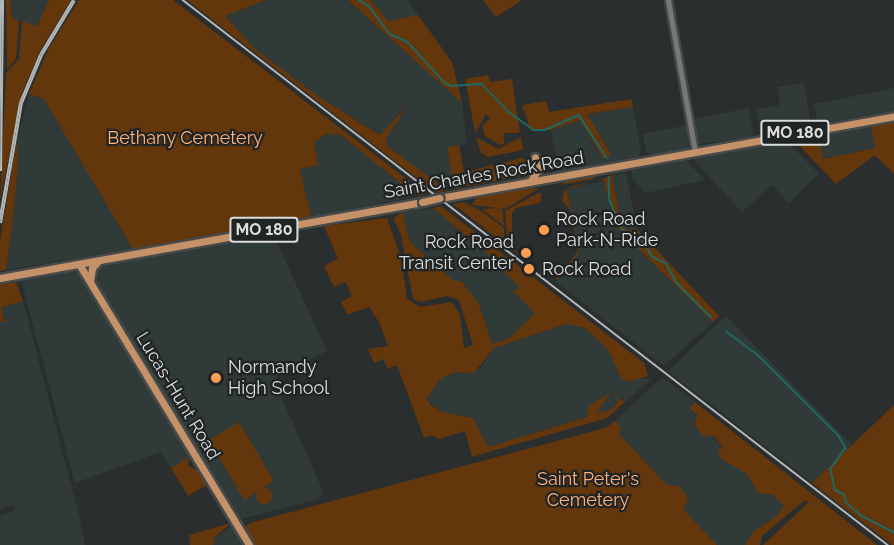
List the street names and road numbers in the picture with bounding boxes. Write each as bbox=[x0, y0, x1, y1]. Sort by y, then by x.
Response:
road number: MO 180 bbox=[759, 120, 831, 146]
street label: Saint Charles Rock Road bbox=[382, 147, 586, 203]
road number: MO 180 bbox=[228, 217, 300, 243]
street label: Lucas-Hunt Road bbox=[131, 328, 225, 464]

